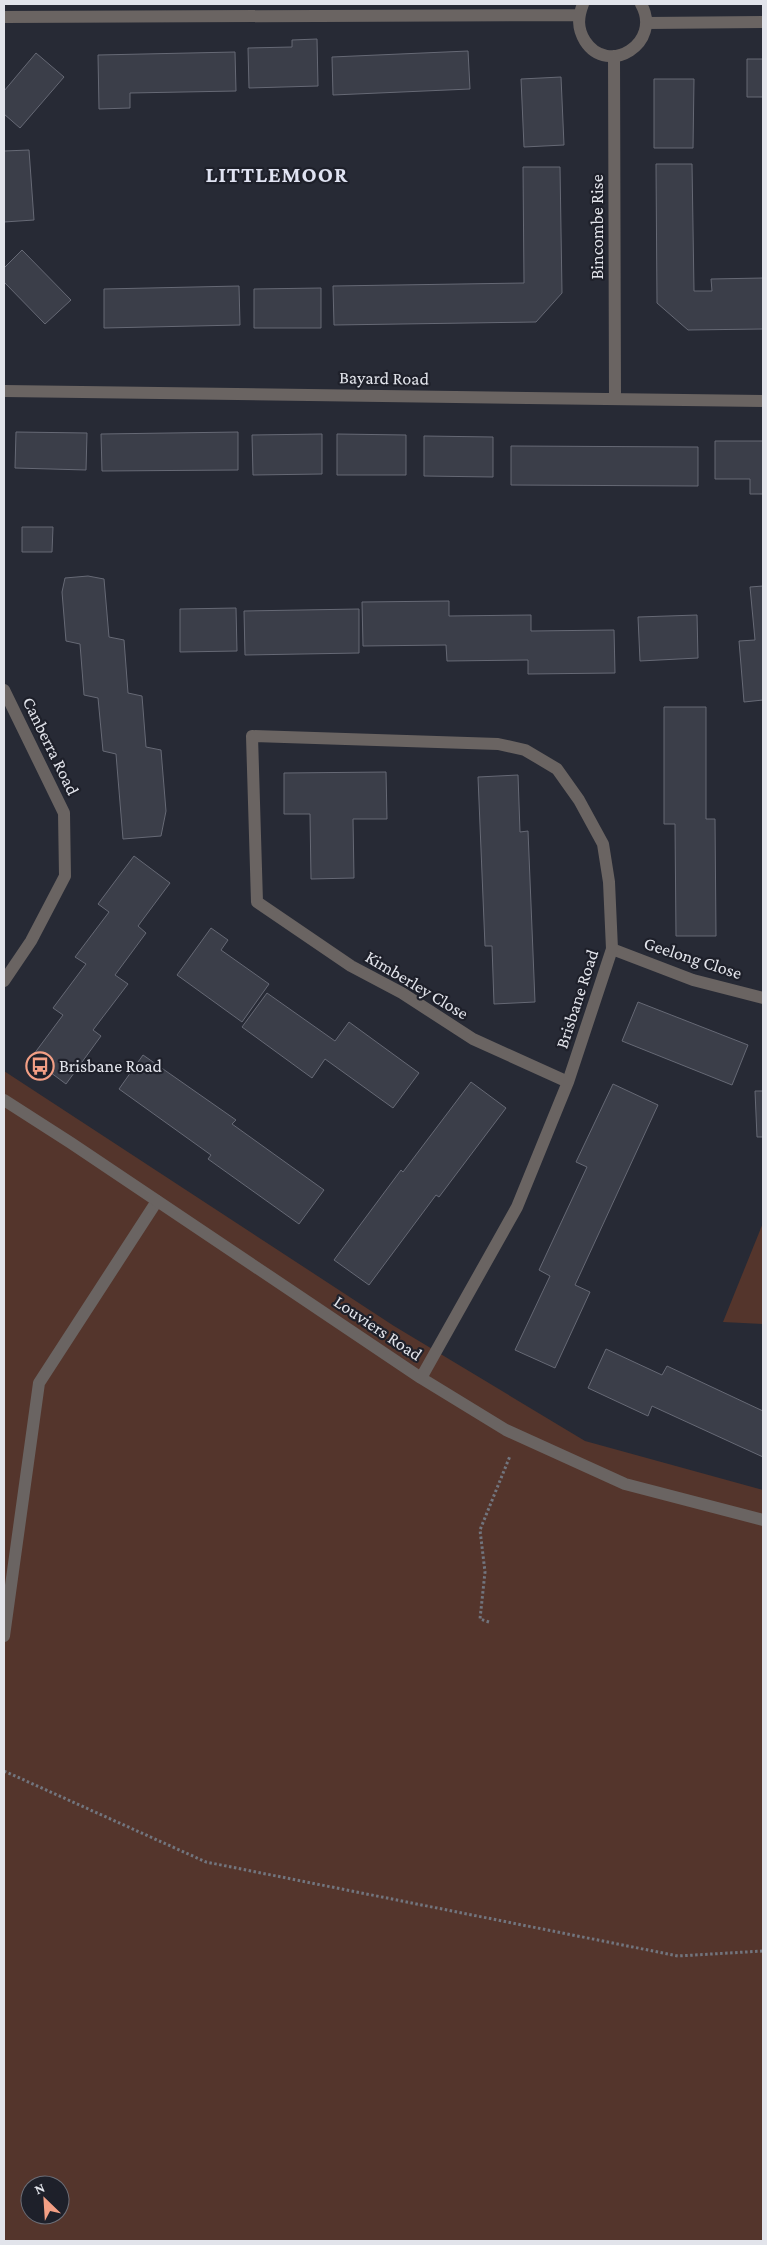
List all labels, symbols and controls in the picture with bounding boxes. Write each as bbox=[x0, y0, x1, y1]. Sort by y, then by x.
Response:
district label: LITTLEMOOR bbox=[206, 162, 348, 187]
street label: Bincombe Rise bbox=[587, 174, 607, 280]
street label: Bayard Road bbox=[339, 367, 430, 389]
street label: Canberra Road bbox=[19, 694, 84, 799]
street label: Geelong Close bbox=[641, 933, 745, 983]
street label: Kimberley Close bbox=[362, 946, 472, 1024]
street label: Brisbane Road bbox=[552, 946, 603, 1051]
bus stop icon: Brisbane Road bbox=[25, 1051, 55, 1081]
place label: Brisbane Road bbox=[59, 1056, 162, 1076]
street label: Louviers Road bbox=[330, 1291, 426, 1365]
north arrow bbox=[20, 2175, 70, 2225]
text: N bbox=[32, 2179, 48, 2197]

